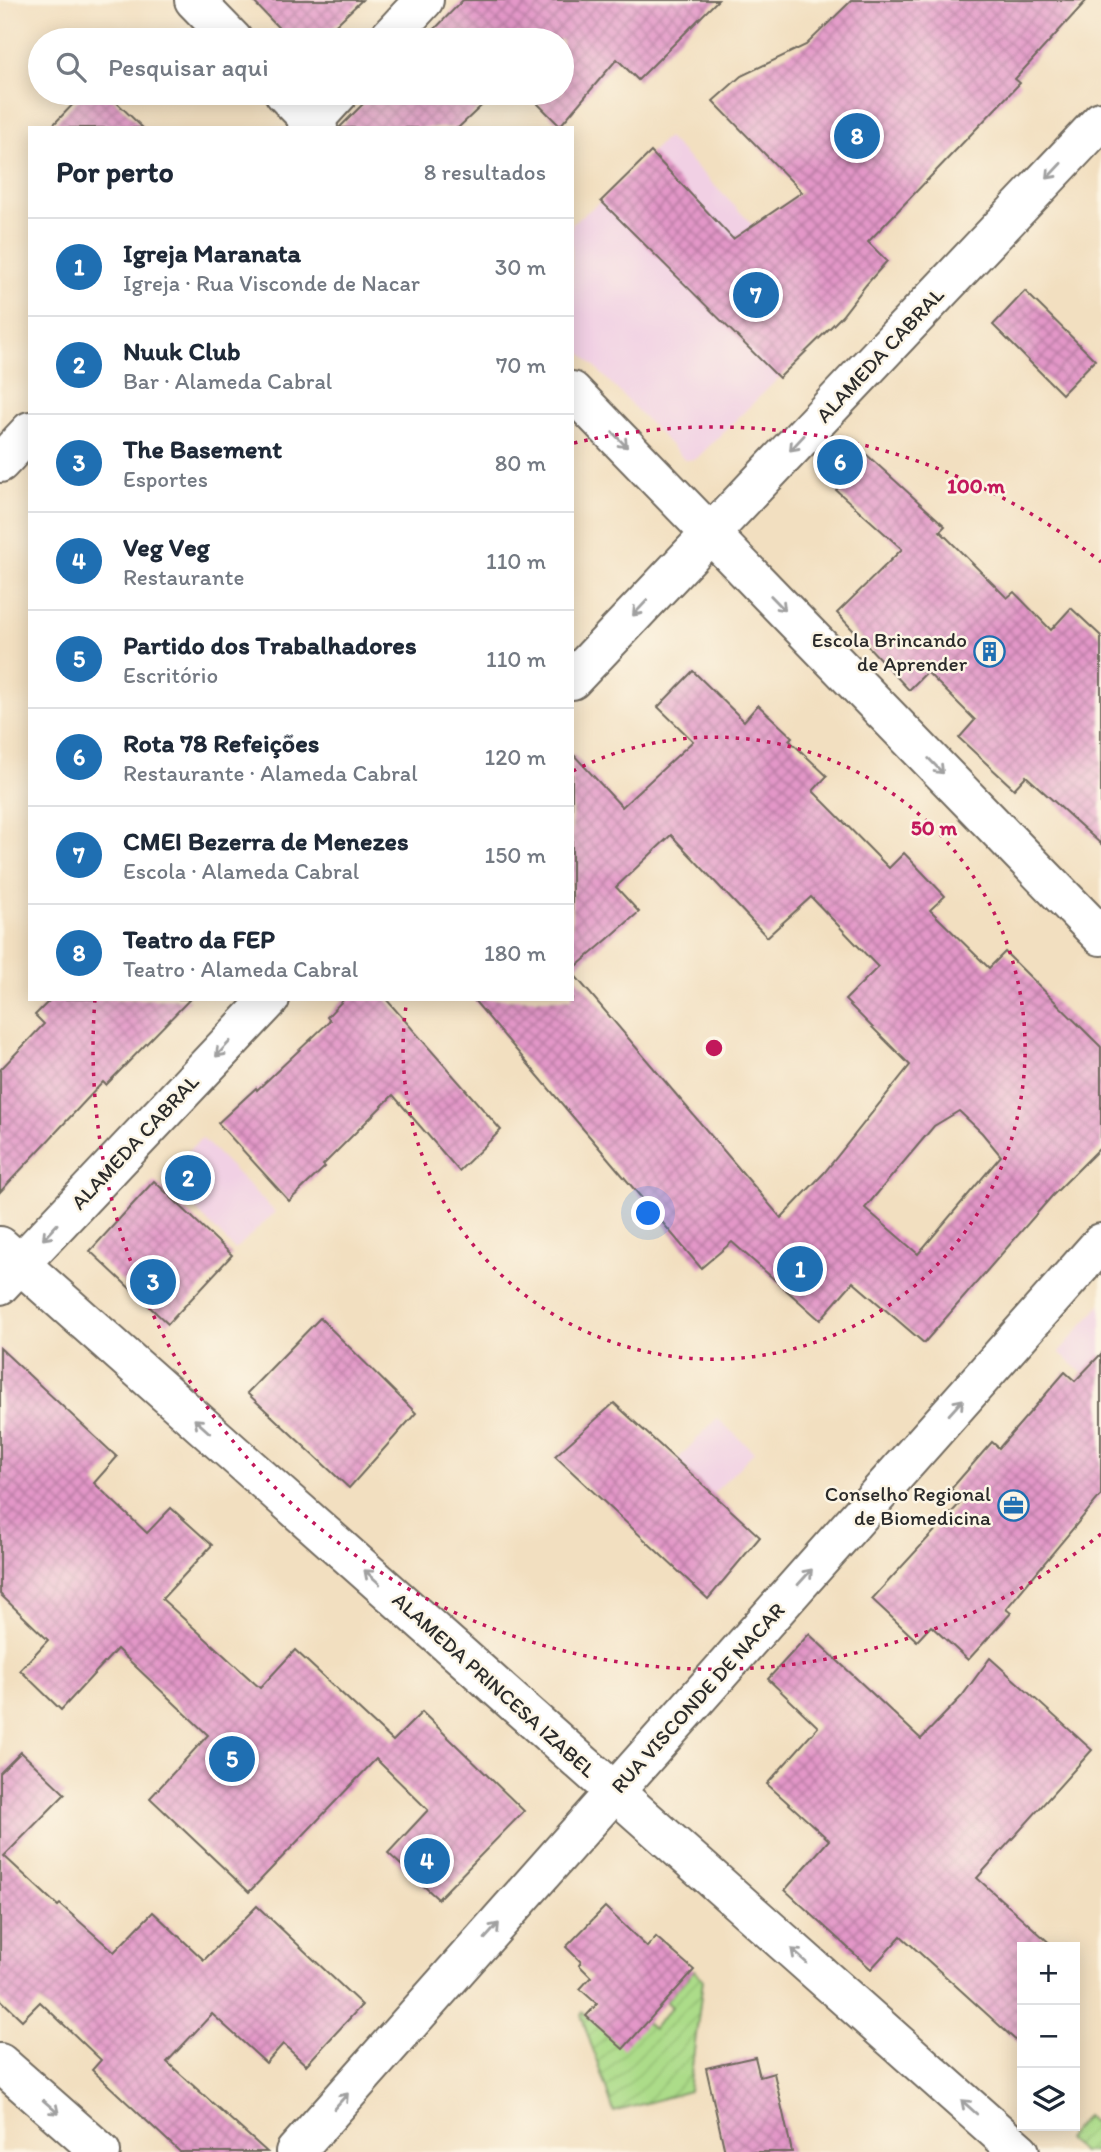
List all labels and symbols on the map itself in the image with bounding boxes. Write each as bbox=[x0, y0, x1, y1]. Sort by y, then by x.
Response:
pin: 8 bbox=[834, 110, 880, 162]
one-way arrow bbox=[1046, 162, 1062, 180]
pin: 7 bbox=[733, 269, 779, 321]
street label: ALAMEDA CABRAL bbox=[811, 282, 949, 427]
one-way arrow bbox=[611, 431, 628, 448]
one-way arrow bbox=[788, 434, 805, 451]
pin: 6 bbox=[817, 436, 863, 488]
text: 100 m bbox=[947, 473, 1005, 498]
one-way arrow bbox=[769, 594, 786, 611]
one-way arrow bbox=[632, 599, 649, 616]
place label: Escola Brincando de Aprender bbox=[812, 627, 968, 676]
building icon: Escola Brincando de Aprender bbox=[973, 635, 1007, 669]
one-way arrow bbox=[928, 758, 945, 775]
text: 50 m bbox=[911, 815, 958, 840]
centre of rings bbox=[702, 1036, 726, 1060]
one-way arrow bbox=[215, 1040, 231, 1058]
street label: ALAMEDA CABRAL bbox=[66, 1069, 204, 1214]
pin: 2 bbox=[165, 1152, 211, 1204]
your location bbox=[631, 1196, 665, 1230]
one-way arrow bbox=[42, 1223, 58, 1241]
pin: 1 bbox=[777, 1243, 823, 1295]
pin: 3 bbox=[130, 1256, 176, 1308]
one-way arrow bbox=[948, 1398, 964, 1416]
one-way arrow bbox=[193, 1418, 211, 1434]
place label: Conselho Regional de Biomedicina bbox=[825, 1481, 991, 1530]
office icon: Conselho Regional de Biomedicina bbox=[997, 1489, 1031, 1523]
one-way arrow bbox=[797, 1568, 813, 1586]
one-way arrow bbox=[363, 1569, 381, 1585]
street label: ALAMEDA PRINCESA IZABEL bbox=[388, 1587, 601, 1783]
street label: RUA VISCONDE DE NACAR bbox=[606, 1597, 790, 1798]
pin: 5 bbox=[209, 1733, 255, 1785]
pin: 4 bbox=[404, 1835, 450, 1887]
one-way arrow bbox=[483, 1923, 500, 1940]
one-way arrow bbox=[790, 1948, 808, 1964]
one-way arrow bbox=[332, 2093, 349, 2110]
one-way arrow bbox=[41, 2099, 59, 2115]
one-way arrow bbox=[960, 2099, 978, 2115]

